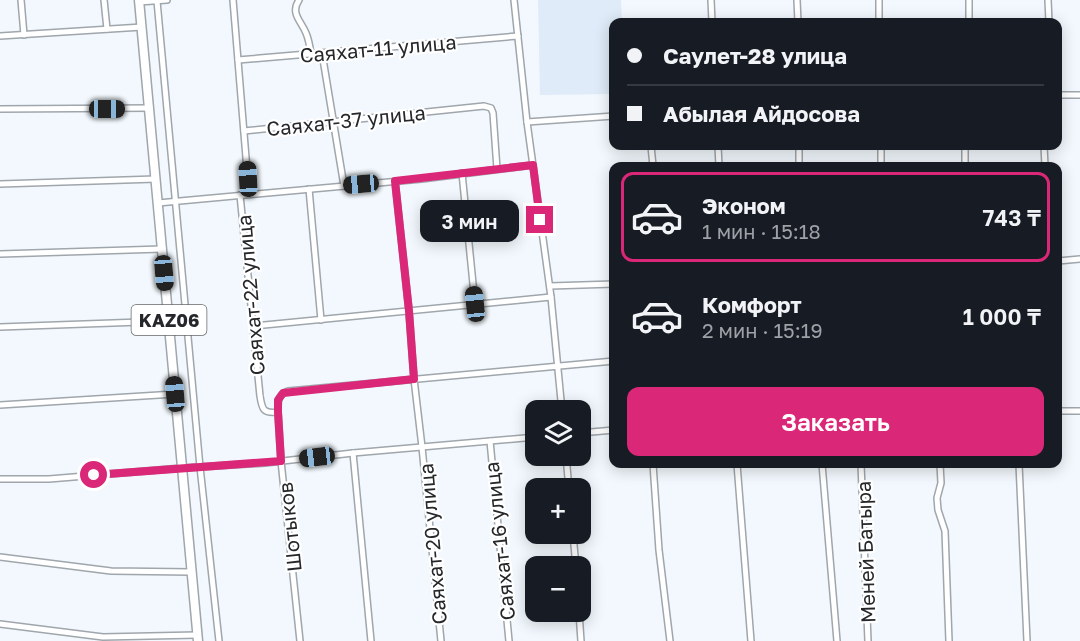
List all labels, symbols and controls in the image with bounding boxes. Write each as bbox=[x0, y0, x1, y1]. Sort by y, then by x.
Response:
street label: Саяхат-11 улица bbox=[299, 29, 457, 67]
text: Саулет-28 улица bbox=[663, 42, 847, 69]
car bbox=[89, 100, 125, 118]
street label: Саяхат-37 улица bbox=[265, 100, 427, 140]
text: Абылая Айдосова bbox=[663, 100, 860, 127]
car bbox=[238, 161, 258, 197]
car bbox=[342, 173, 380, 195]
icon: car bbox=[630, 190, 684, 244]
text: Эконом bbox=[702, 192, 786, 219]
callout: 3 мин bbox=[420, 199, 519, 241]
text: 743 ₸ bbox=[982, 204, 1041, 231]
route end bbox=[526, 206, 553, 233]
text: 3 мин bbox=[442, 209, 497, 233]
street label: Саяхат-22 улица bbox=[231, 214, 269, 376]
text: 1 мин · 15:18 bbox=[702, 219, 821, 243]
car bbox=[153, 254, 175, 292]
car bbox=[464, 285, 486, 323]
icon: car bbox=[630, 289, 684, 343]
text: Комфорт bbox=[702, 291, 802, 318]
text: 1 000 ₸ bbox=[963, 303, 1041, 330]
road number: KAZ06 bbox=[132, 305, 207, 335]
text: 2 мин · 15:19 bbox=[702, 318, 823, 342]
car bbox=[164, 375, 186, 413]
button: Заказать bbox=[627, 387, 1044, 456]
map controls bbox=[525, 400, 591, 622]
button: layers bbox=[525, 400, 591, 466]
car bbox=[298, 446, 336, 468]
street label: Саяхат-16 улица bbox=[479, 460, 519, 622]
route start bbox=[80, 461, 107, 488]
street label: Саяхат-20 улица bbox=[413, 462, 451, 626]
button: + bbox=[525, 478, 591, 544]
street label: Шотыков bbox=[272, 481, 306, 573]
street label: Меней Батыра bbox=[851, 481, 879, 623]
button: − bbox=[525, 556, 591, 622]

